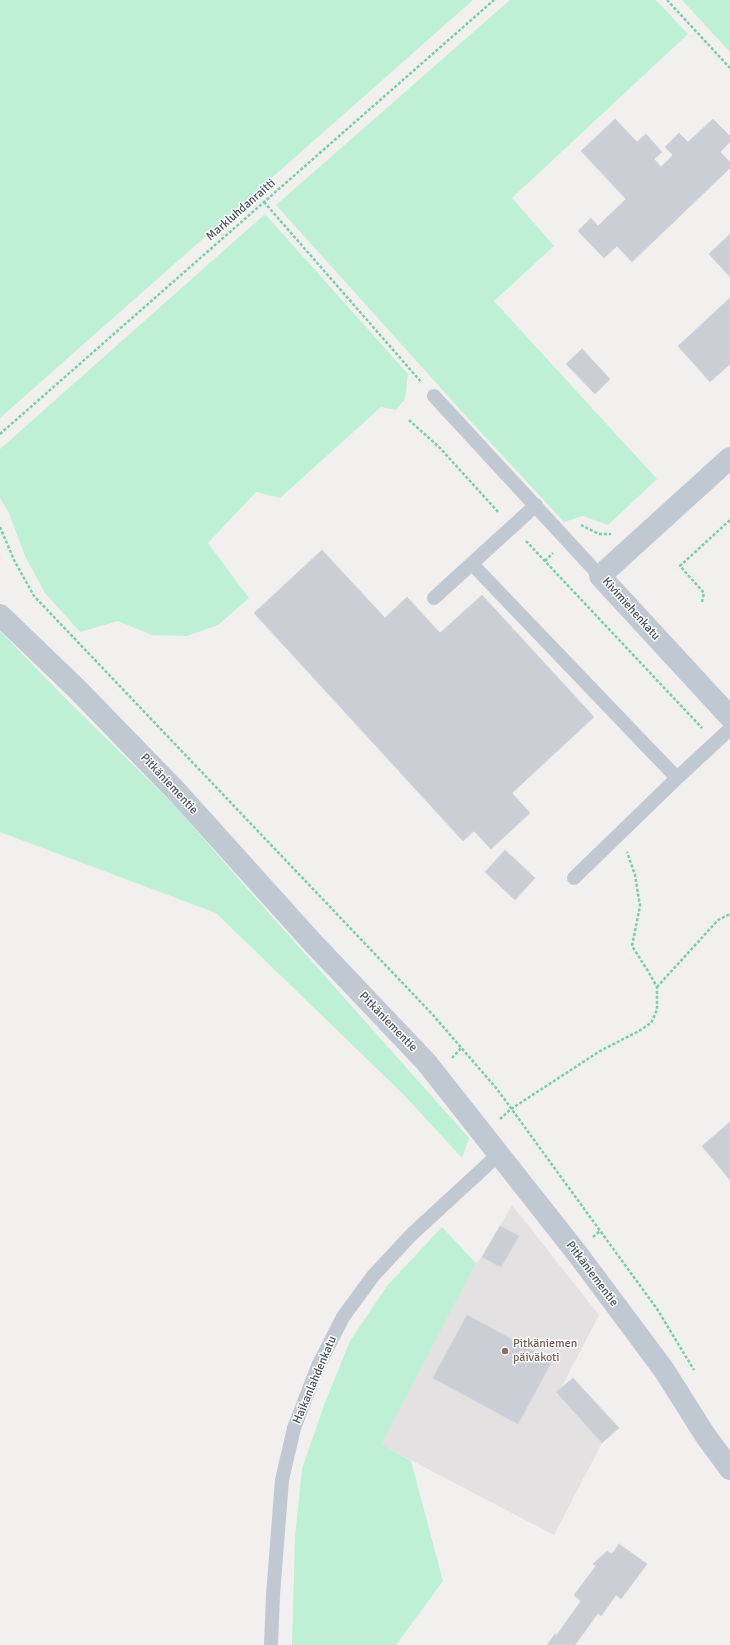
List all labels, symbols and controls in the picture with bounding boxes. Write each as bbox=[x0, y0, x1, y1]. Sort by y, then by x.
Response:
street label: Markluhdanraitti bbox=[203, 176, 279, 244]
street label: Kivimiehenkatu bbox=[599, 575, 663, 643]
street label: Pitkäniementie bbox=[137, 751, 201, 817]
street label: Pitkäniementie bbox=[356, 989, 420, 1055]
street label: Pitkäniementie bbox=[563, 1239, 621, 1309]
street label: Haikanlahdenkatu bbox=[290, 1334, 340, 1426]
place label: Pitkäniemen päiväkoti bbox=[513, 1337, 577, 1365]
marker: Pitkäniemen päiväkoti bbox=[500, 1346, 510, 1356]

